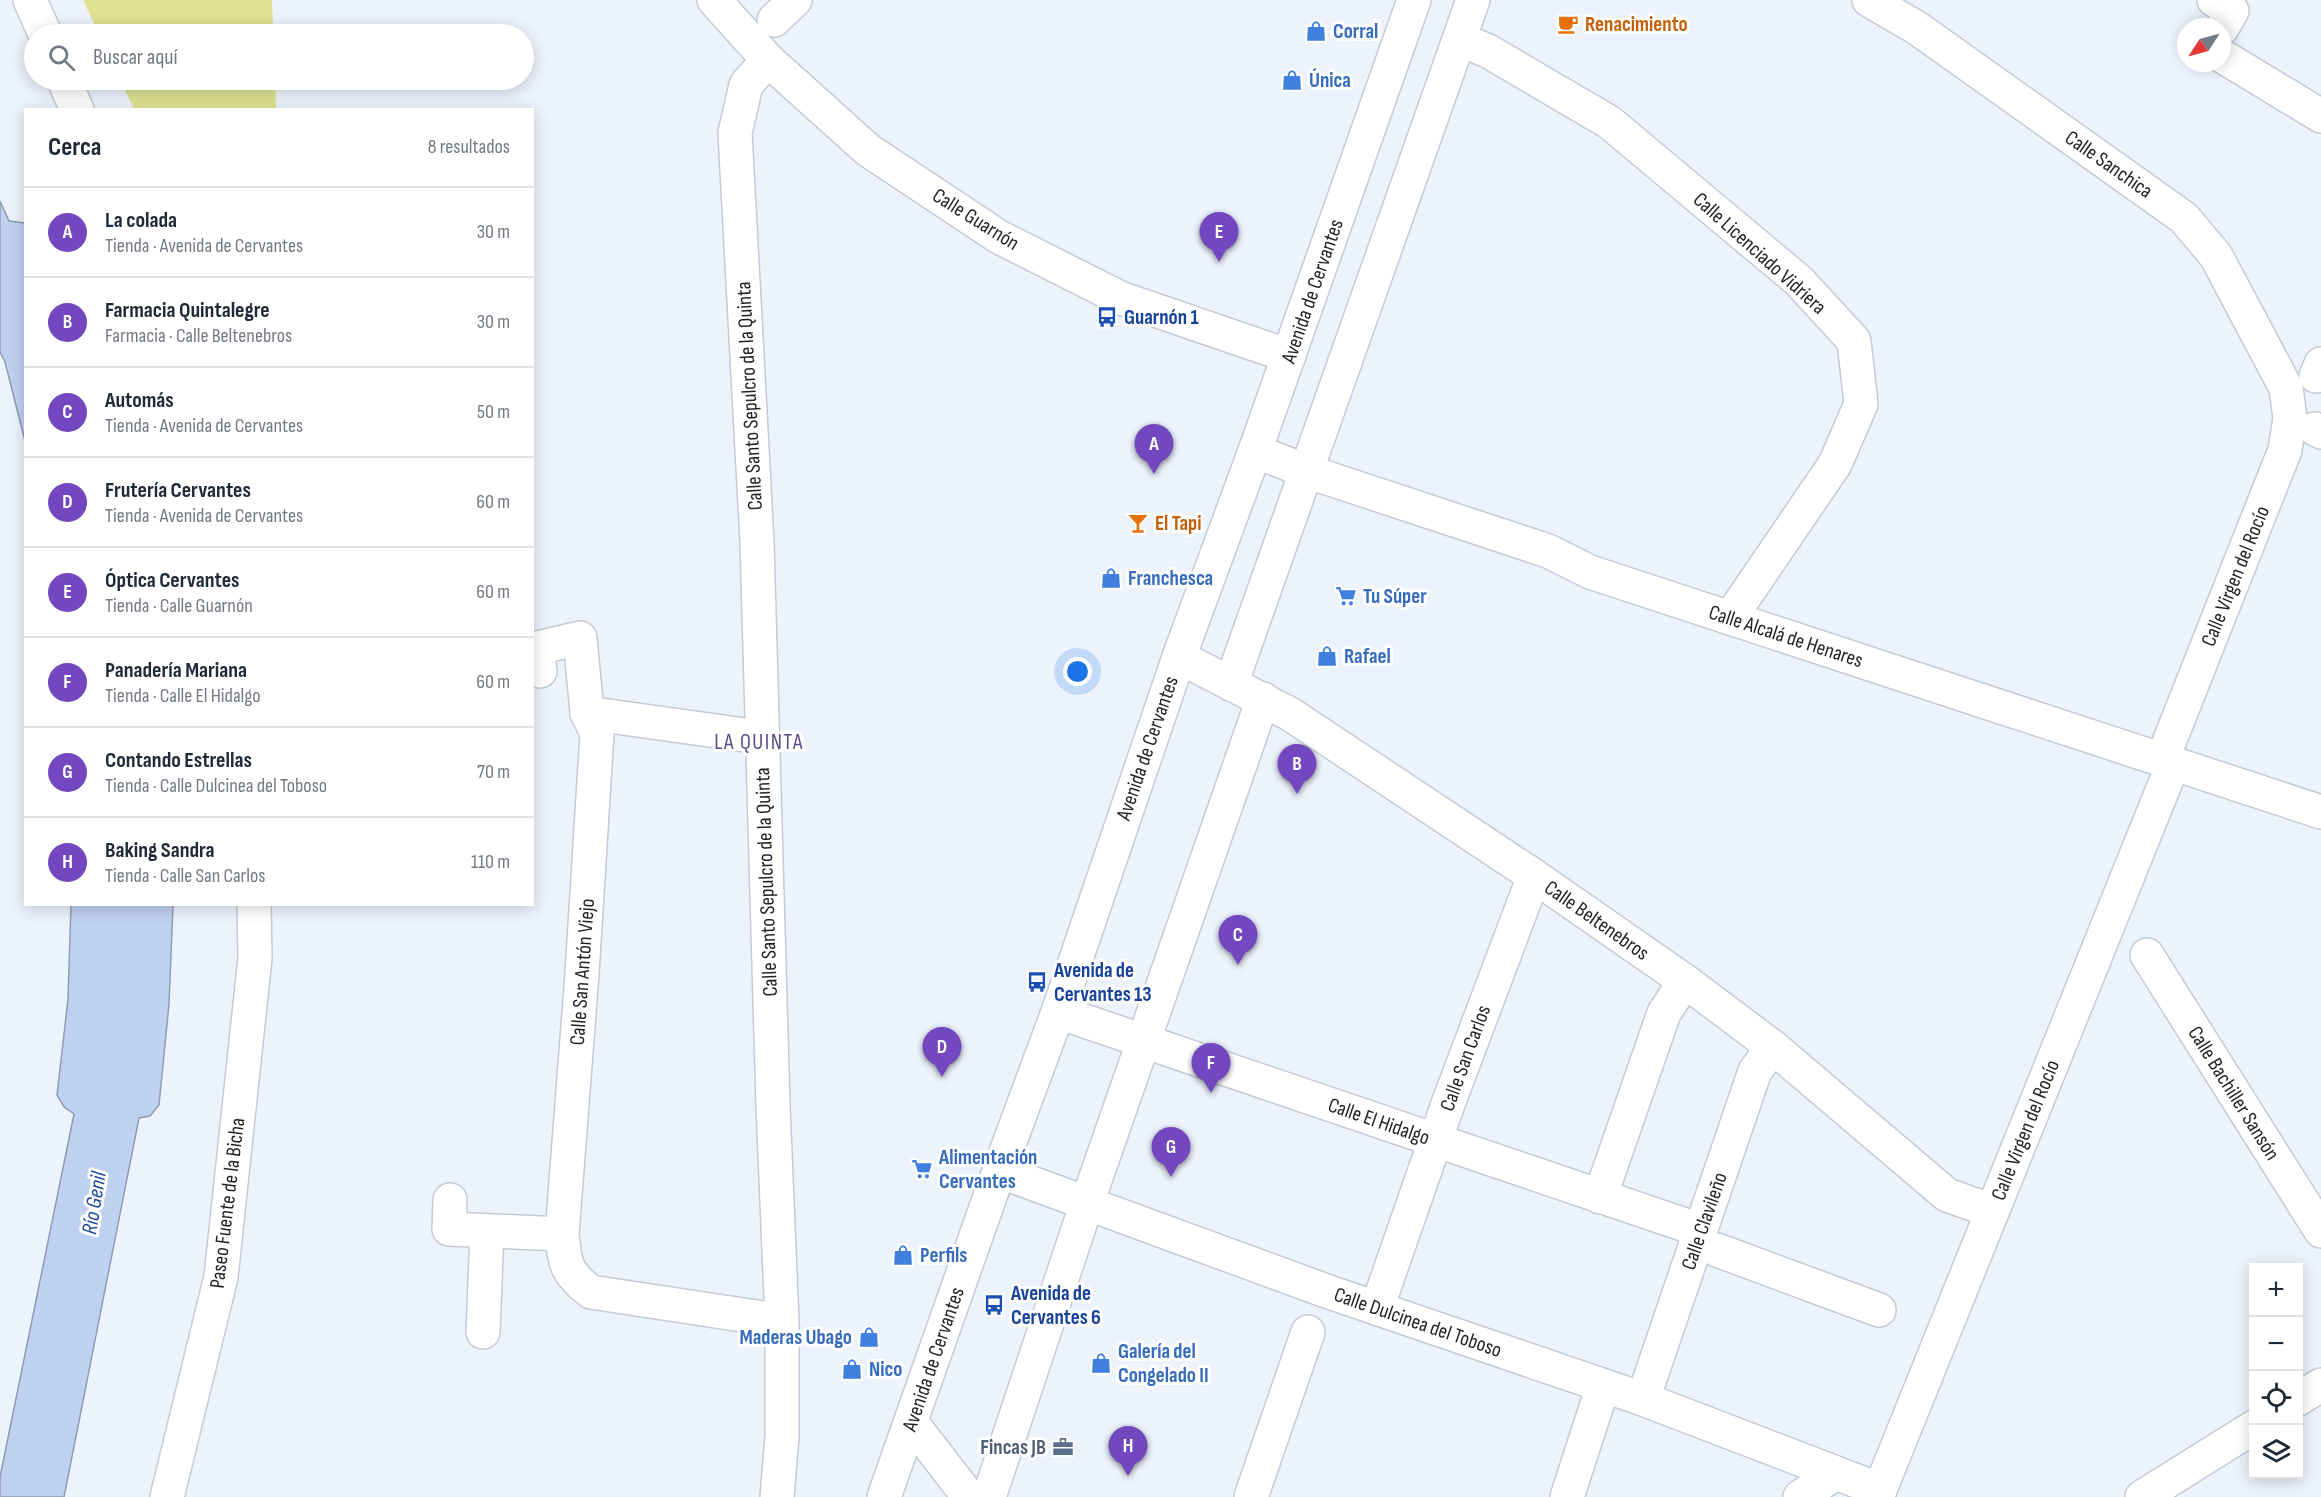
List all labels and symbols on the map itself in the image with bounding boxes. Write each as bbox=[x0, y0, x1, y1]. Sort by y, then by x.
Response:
cafe icon: Renacimiento bbox=[1556, 12, 1580, 36]
place label: Renacimiento bbox=[1585, 12, 1688, 37]
north arrow bbox=[2177, 18, 2231, 72]
shop icon: Corral bbox=[1304, 19, 1328, 43]
place label: Corral bbox=[1333, 19, 1378, 44]
shop icon: Única bbox=[1280, 68, 1304, 92]
place label: Única bbox=[1309, 68, 1351, 93]
street label: Calle Sanchica bbox=[2060, 125, 2157, 204]
street label: Calle Guarnón bbox=[928, 183, 1024, 256]
street label: Calle Licenciado Vidriera bbox=[1688, 187, 1831, 320]
pin: E bbox=[1200, 212, 1238, 262]
street label: Avenida de Cervantes bbox=[1276, 216, 1349, 367]
street label: Calle Santo Sepulcro de la Quinta bbox=[731, 281, 768, 511]
bus stop icon: Guarnón 1 bbox=[1095, 305, 1119, 329]
place label: Guarnón 1 bbox=[1124, 305, 1199, 330]
pin: A bbox=[1134, 424, 1174, 474]
street label: Calle Virgen del Rocío bbox=[2196, 502, 2275, 650]
bar icon: El Tapi bbox=[1126, 511, 1150, 535]
place label: El Tapi bbox=[1155, 511, 1201, 536]
shop icon: Franchesca bbox=[1099, 566, 1123, 590]
place label: Franchesca bbox=[1128, 566, 1213, 591]
supermarket icon: Tu Súper bbox=[1334, 584, 1358, 608]
place label: Tu Súper bbox=[1363, 584, 1427, 609]
street label: Calle Alcalá de Henares bbox=[1706, 600, 1866, 673]
shop icon: Rafael bbox=[1315, 644, 1339, 668]
place label: Rafael bbox=[1344, 644, 1391, 669]
your location bbox=[1063, 657, 1092, 686]
street label: Avenida de Cervantes bbox=[1111, 673, 1184, 824]
district label: LA QUINTA bbox=[714, 729, 804, 756]
pin: B bbox=[1278, 744, 1316, 794]
street label: Calle Santo Sepulcro de la Quinta bbox=[750, 767, 783, 997]
street label: Calle Beltenebros bbox=[1540, 875, 1654, 966]
street label: Calle San Antón Viejo bbox=[565, 898, 600, 1046]
pin: C bbox=[1218, 916, 1258, 965]
place label: Avenida de Cervantes 13 bbox=[1053, 958, 1152, 1007]
bus stop icon: Avenida de Cervantes 13 bbox=[1025, 970, 1049, 994]
street label: Calle San Carlos bbox=[1435, 1002, 1496, 1115]
street label: Calle Bachiller Sansón bbox=[2182, 1022, 2285, 1165]
pin: D bbox=[922, 1028, 962, 1077]
pin: F bbox=[1192, 1044, 1230, 1093]
street label: Calle Virgen del Rocío bbox=[1986, 1056, 2065, 1204]
street label: Calle El Hidalgo bbox=[1325, 1092, 1433, 1151]
street label: Paseo Fuente de la Bicha bbox=[205, 1116, 250, 1290]
pin: G bbox=[1152, 1128, 1190, 1177]
place label: Alimentación Cervantes bbox=[938, 1145, 1037, 1194]
supermarket icon: Alimentación Cervantes bbox=[910, 1157, 934, 1181]
water label: Río Genil bbox=[76, 1169, 113, 1236]
street label: Calle Clavileño bbox=[1676, 1169, 1733, 1273]
shop icon: Perfils bbox=[891, 1243, 915, 1267]
place label: Perfils bbox=[920, 1243, 967, 1268]
place label: Avenida de Cervantes 6 bbox=[1010, 1281, 1101, 1330]
street label: Calle Dulcinea del Toboso bbox=[1331, 1282, 1505, 1363]
street label: Avenida de Cervantes bbox=[897, 1284, 970, 1435]
bus stop icon: Avenida de Cervantes 6 bbox=[982, 1293, 1006, 1317]
place label: Maderas Ubago bbox=[739, 1325, 852, 1350]
shop icon: Maderas Ubago bbox=[857, 1325, 881, 1349]
place label: Galería del Congelado II bbox=[1118, 1339, 1209, 1388]
shop icon: Galería del Congelado II bbox=[1089, 1351, 1113, 1375]
shop icon: Nico bbox=[840, 1357, 864, 1381]
place label: Nico bbox=[869, 1357, 902, 1382]
pin: H bbox=[1108, 1426, 1148, 1476]
place label: Fincas JB bbox=[980, 1435, 1046, 1460]
office icon: Fincas JB bbox=[1051, 1435, 1075, 1459]

